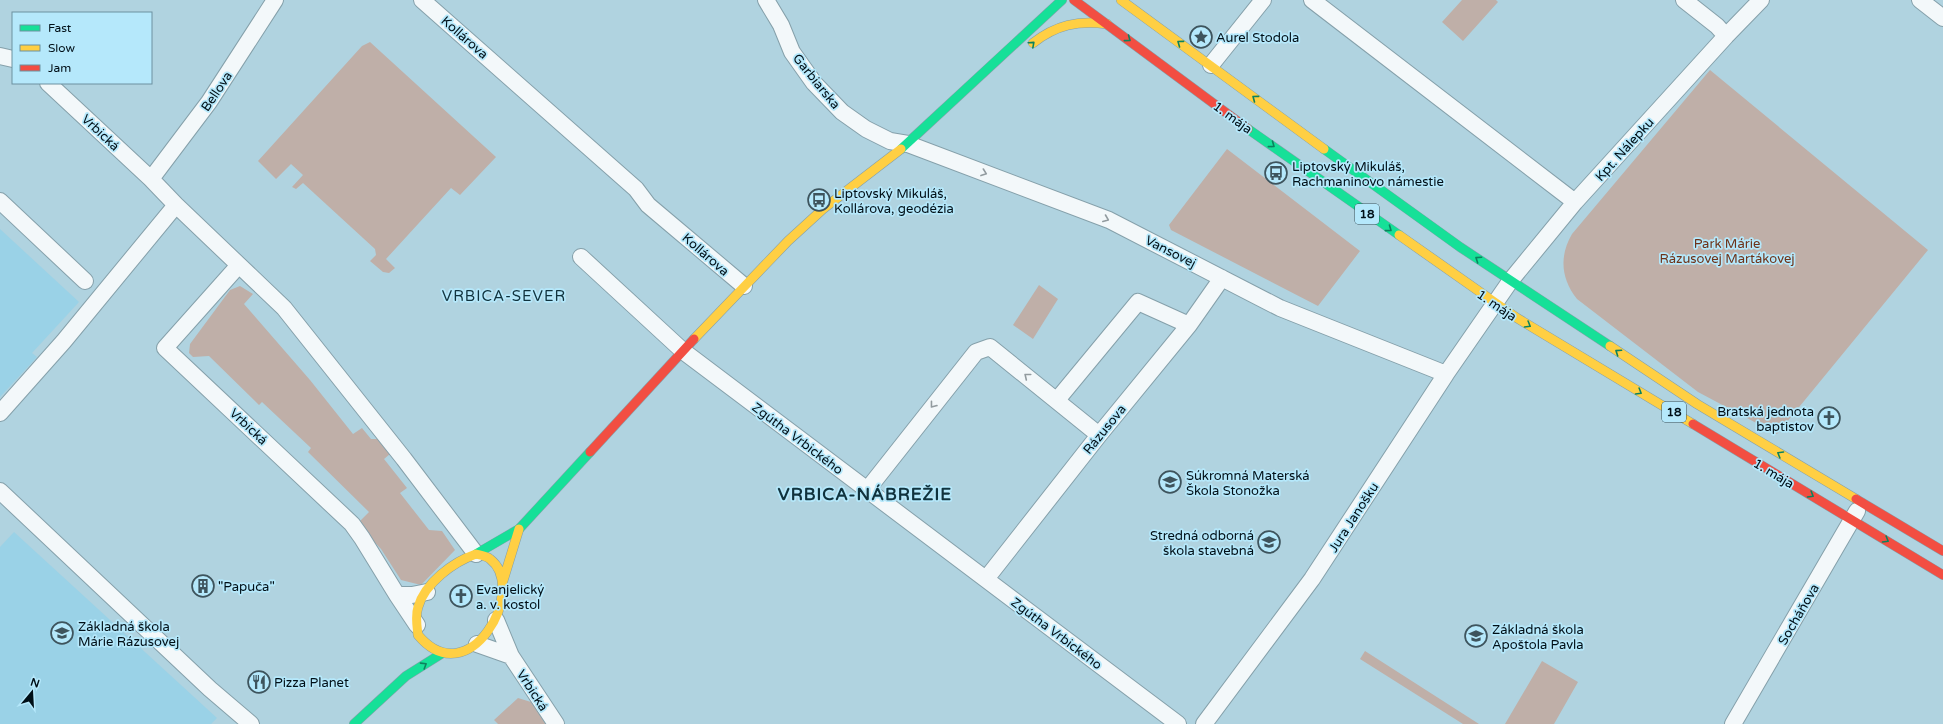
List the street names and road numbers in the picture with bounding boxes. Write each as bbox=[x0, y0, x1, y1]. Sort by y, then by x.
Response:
street label: Kollárova bbox=[438, 13, 491, 63]
street label: Garbiarska bbox=[789, 51, 843, 112]
street label: Bellova bbox=[198, 69, 236, 115]
street label: 1. mája bbox=[1210, 98, 1255, 137]
street label: Vrbická bbox=[78, 111, 123, 154]
street label: Kpt. Nálepku bbox=[1592, 115, 1658, 185]
road number: 18 bbox=[1355, 204, 1379, 224]
street label: Kollárova bbox=[679, 230, 732, 280]
street label: Vansovej bbox=[1142, 232, 1199, 272]
street label: 1. mája bbox=[1473, 287, 1519, 325]
street label: Zgútha Vrbického bbox=[749, 399, 846, 478]
street label: Rázusova bbox=[1080, 402, 1130, 458]
road number: 18 bbox=[1662, 402, 1686, 422]
street label: Vrbická bbox=[226, 405, 271, 448]
street label: 1. mája bbox=[1750, 455, 1797, 492]
street label: Jura Janošku bbox=[1325, 480, 1382, 555]
street label: Socháňova bbox=[1775, 581, 1823, 648]
street label: Zgútha Vrbického bbox=[1008, 594, 1105, 673]
street label: Vrbická bbox=[513, 667, 551, 714]

